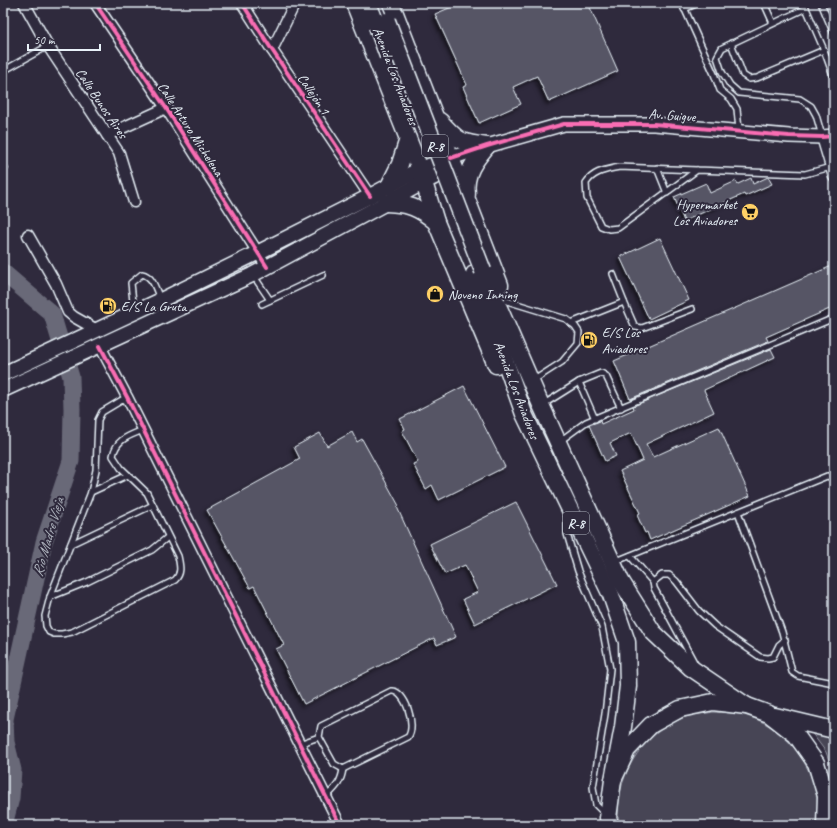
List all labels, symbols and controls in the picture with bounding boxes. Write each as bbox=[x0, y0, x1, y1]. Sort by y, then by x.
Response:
street label: Avenida Los Aviadores bbox=[369, 25, 422, 129]
scale bar bbox=[28, 26, 100, 52]
text: 50 m bbox=[34, 32, 56, 48]
street label: Calle Bunos Aires bbox=[72, 65, 132, 143]
street label: Callejón 1 bbox=[294, 71, 334, 119]
street label: Calle Arturo Michelena bbox=[154, 79, 228, 181]
street label: Av. Guigue bbox=[648, 105, 697, 126]
road number: R-8 bbox=[422, 135, 448, 157]
place label: Hypermarket Los Aviadores bbox=[673, 196, 738, 229]
supermarket icon: Hypermarket Los Aviadores bbox=[740, 202, 760, 222]
shop icon: Noveno Inning bbox=[425, 284, 445, 304]
place label: Noveno Inning bbox=[448, 286, 518, 303]
fuel station icon: E/S La Gruta bbox=[98, 296, 118, 316]
place label: E/S La Gruta bbox=[121, 298, 188, 315]
place label: E/S Los Aviadores bbox=[602, 324, 648, 357]
fuel station icon: E/S Los Aviadores bbox=[579, 330, 599, 350]
street label: Avenida Los Aviadores bbox=[490, 339, 543, 443]
water label: Río Madre Vieja bbox=[28, 494, 69, 579]
road number: R-8 bbox=[563, 512, 589, 534]

